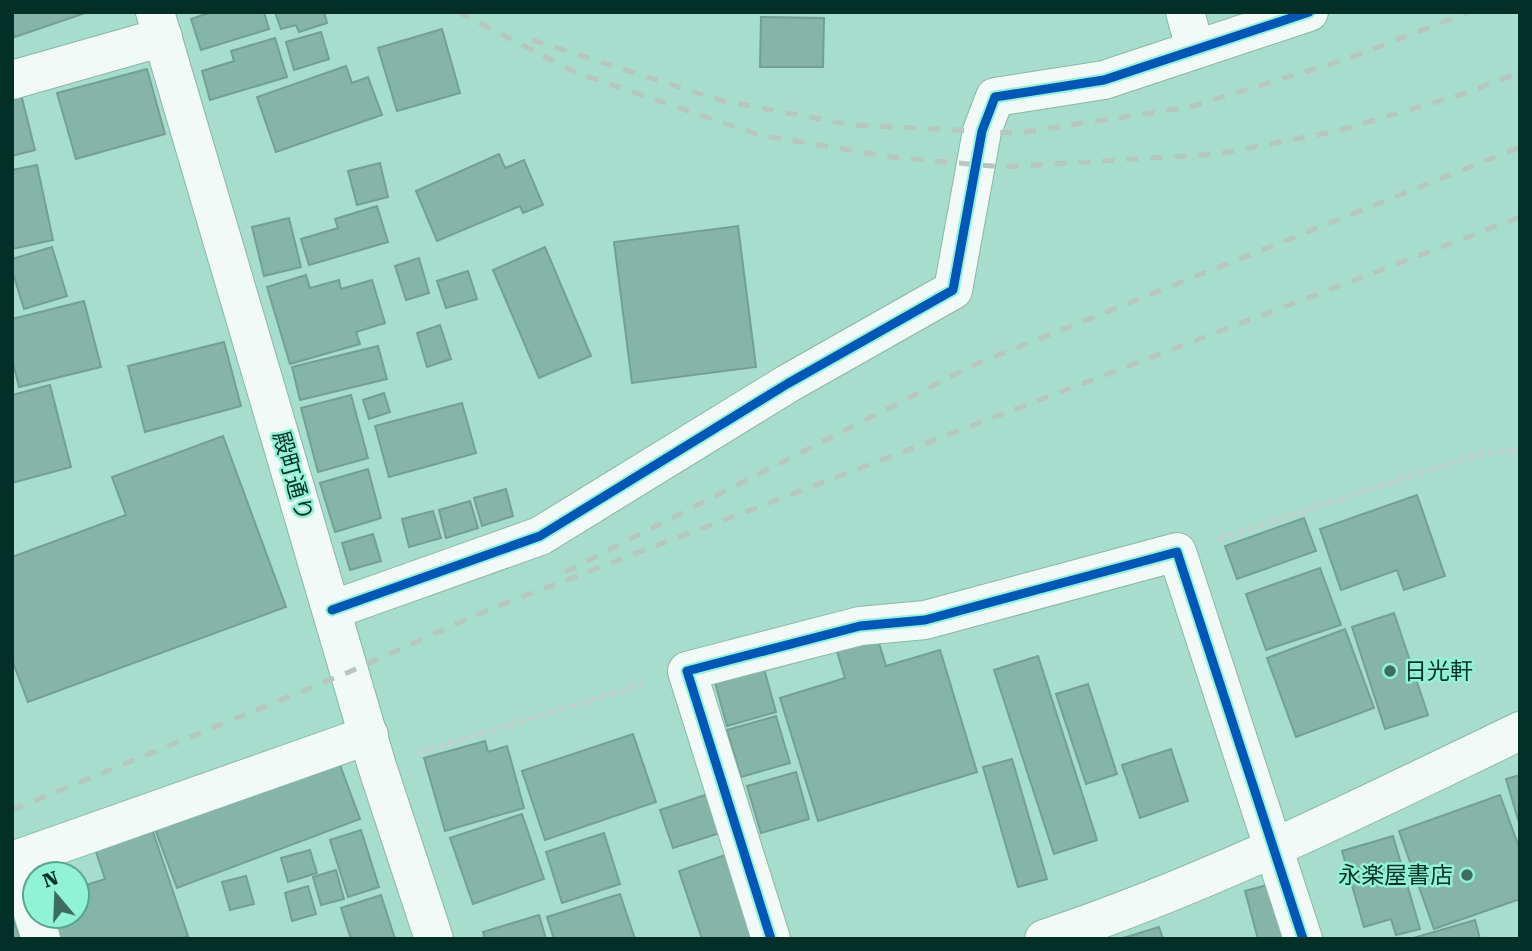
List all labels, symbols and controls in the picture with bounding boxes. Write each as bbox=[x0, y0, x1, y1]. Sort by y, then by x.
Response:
street label: 殿町通り bbox=[267, 428, 318, 524]
place label: 日光軒 bbox=[1404, 658, 1473, 685]
marker: 日光軒 bbox=[1382, 663, 1398, 679]
north arrow bbox=[21, 860, 91, 930]
place label: 永楽屋書店 bbox=[1338, 862, 1453, 889]
text: N bbox=[40, 866, 62, 893]
marker: 永楽屋書店 bbox=[1459, 867, 1475, 883]

